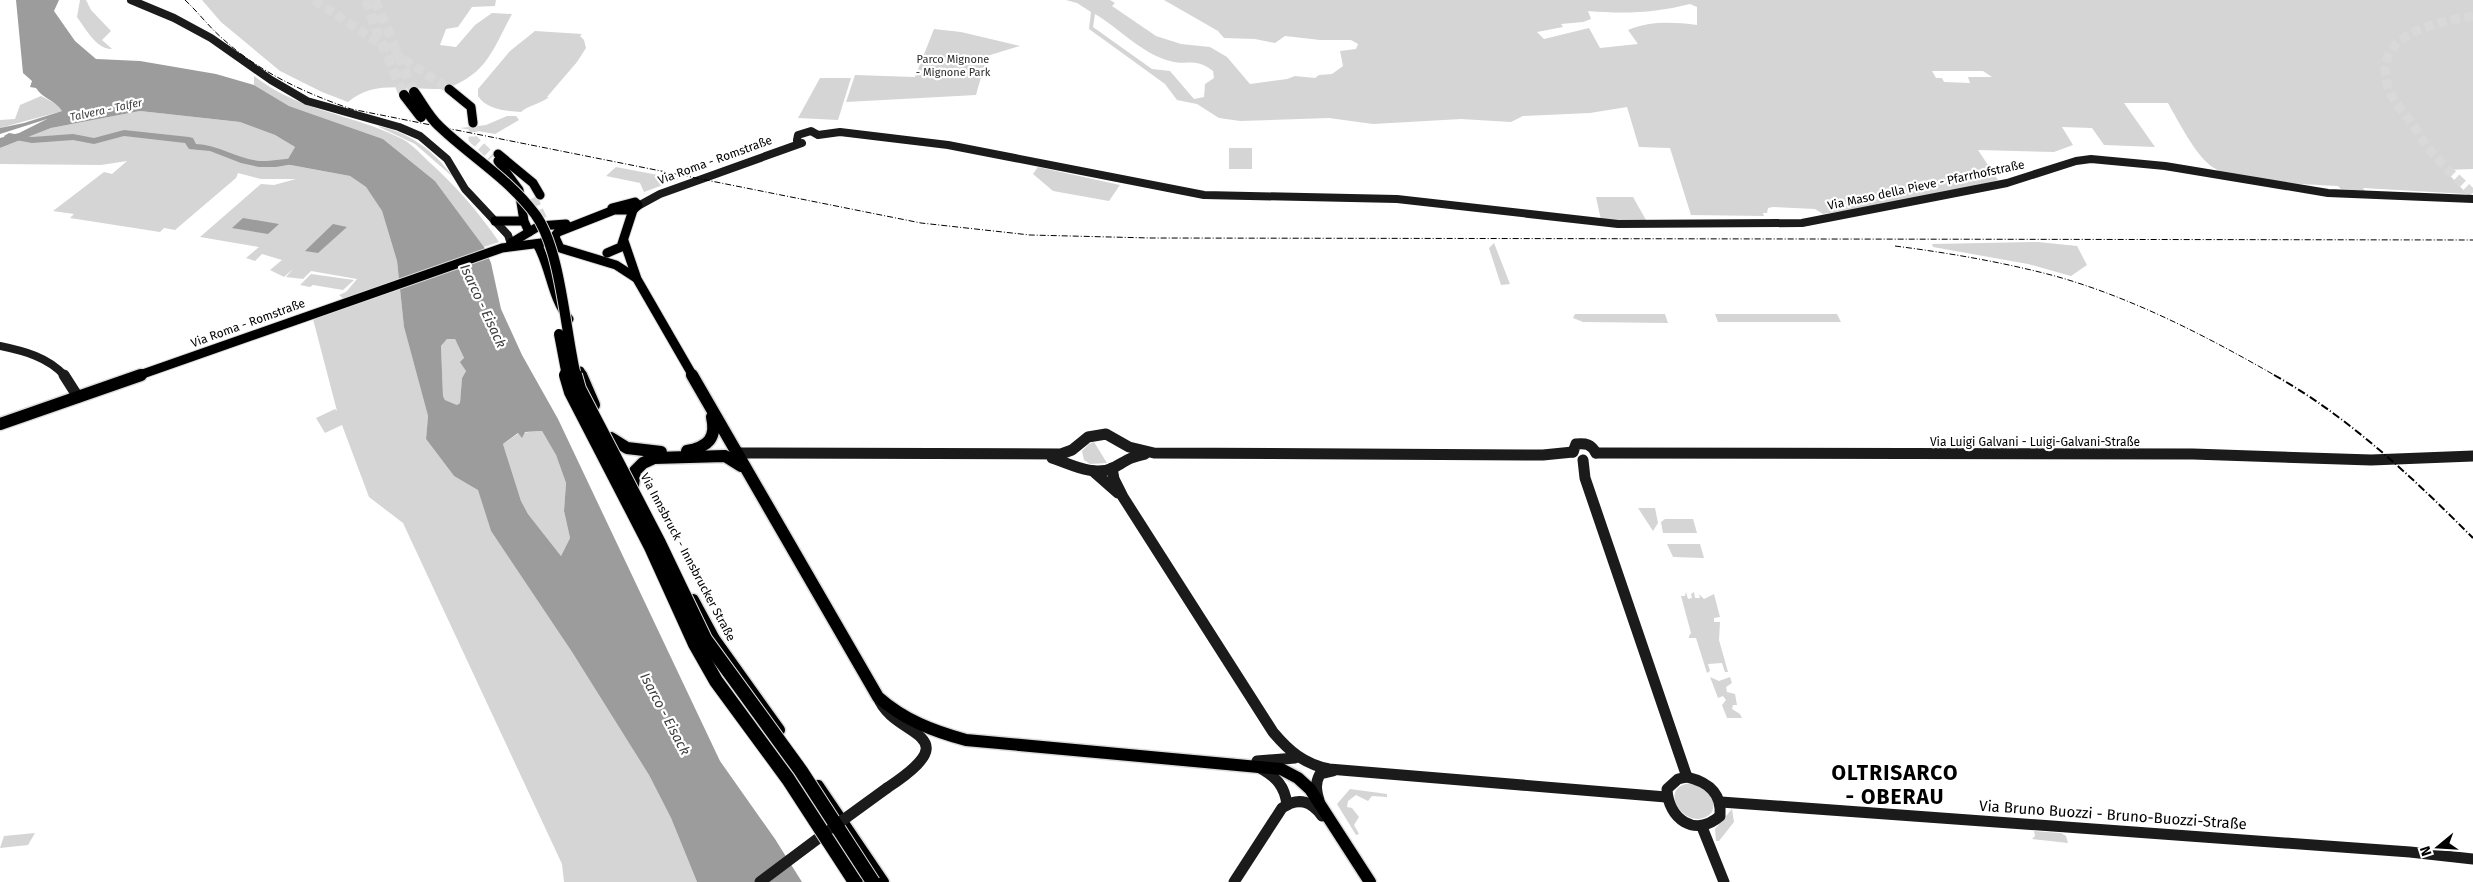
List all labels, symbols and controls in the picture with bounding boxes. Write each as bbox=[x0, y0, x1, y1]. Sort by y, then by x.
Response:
park label: Parco Mignone - Mignone Park bbox=[916, 53, 991, 79]
water label: Talvera - Talfer bbox=[69, 96, 144, 124]
street label: Via Roma - Romstraße bbox=[656, 133, 774, 187]
street label: Via Maso della Pieve - Pfarrhofstraße bbox=[1826, 157, 2026, 213]
water label: Isarco - Eisack bbox=[456, 261, 510, 351]
street label: Via Roma - Romstraße bbox=[189, 296, 307, 350]
street label: Via Luigi Galvani - Luigi-Galvani-Straße bbox=[1930, 435, 2140, 449]
street label: Via Innsbruck - Innsbrucker Straße bbox=[638, 471, 738, 643]
water label: Isarco - Eisack bbox=[636, 670, 694, 758]
district label: OLTRISARCO - OBERAU bbox=[1832, 760, 1958, 810]
street label: Via Bruno Buozzi - Bruno-Buozzi-Straße bbox=[1979, 797, 2247, 833]
north arrow bbox=[2413, 822, 2463, 872]
text: N bbox=[2417, 844, 2436, 858]

